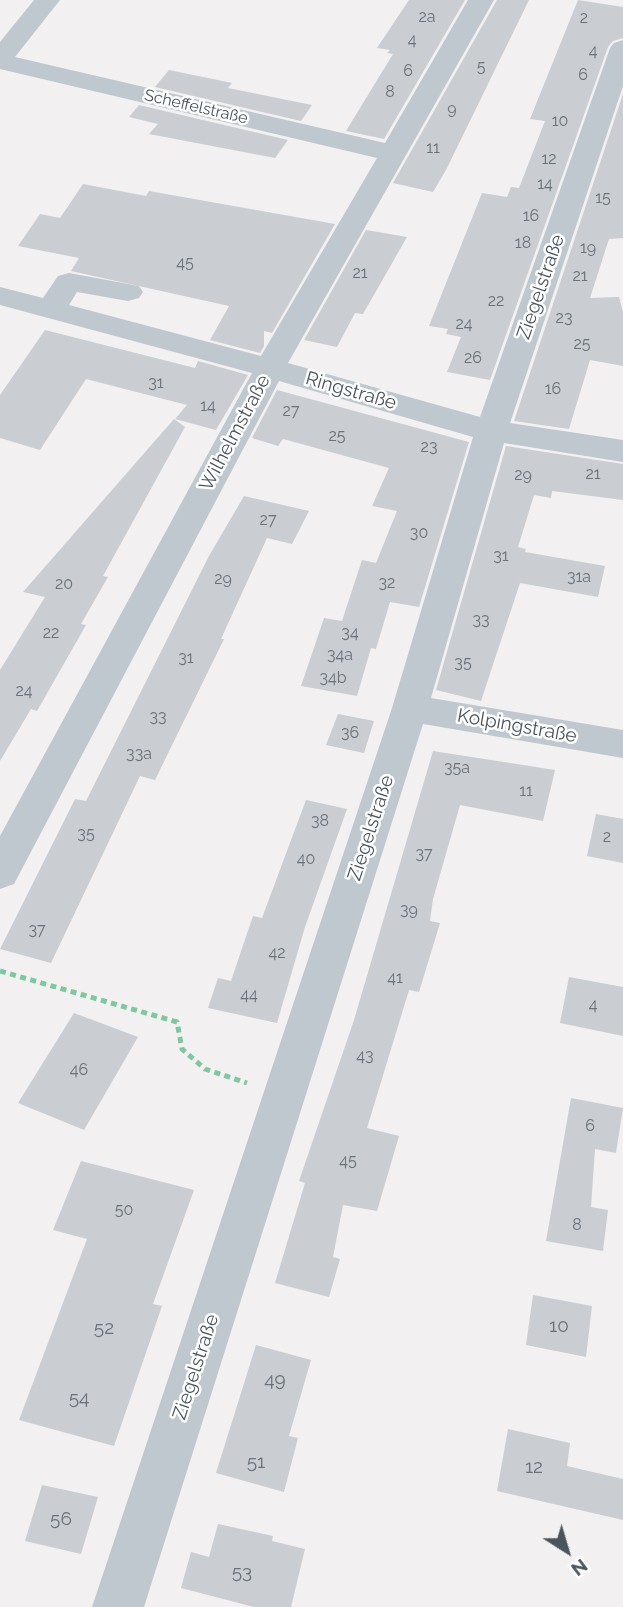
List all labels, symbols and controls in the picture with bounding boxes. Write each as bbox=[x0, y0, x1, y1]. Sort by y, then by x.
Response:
house number: 2a bbox=[418, 7, 436, 27]
house number: 2 bbox=[580, 8, 588, 28]
house number: 4 bbox=[408, 30, 416, 50]
house number: 4 bbox=[589, 41, 597, 61]
house number: 5 bbox=[477, 57, 485, 77]
house number: 6 bbox=[403, 61, 413, 81]
house number: 6 bbox=[578, 65, 588, 85]
house number: 8 bbox=[385, 82, 395, 102]
street label: Scheffelstraße bbox=[142, 86, 250, 128]
house number: 9 bbox=[447, 99, 457, 119]
house number: 10 bbox=[552, 111, 568, 131]
house number: 11 bbox=[426, 138, 440, 158]
house number: 12 bbox=[541, 149, 557, 169]
house number: 14 bbox=[537, 174, 553, 194]
house number: 15 bbox=[595, 188, 611, 208]
house number: 16 bbox=[523, 206, 539, 226]
street label: Ziegelstraße bbox=[512, 232, 570, 342]
house number: 18 bbox=[515, 233, 531, 253]
house number: 19 bbox=[580, 238, 596, 258]
house number: 45 bbox=[176, 253, 194, 273]
house number: 21 bbox=[352, 263, 368, 283]
house number: 21 bbox=[572, 266, 588, 286]
house number: 22 bbox=[488, 291, 504, 311]
house number: 23 bbox=[556, 308, 572, 328]
house number: 24 bbox=[455, 314, 473, 334]
house number: 25 bbox=[573, 334, 591, 354]
house number: 26 bbox=[464, 348, 482, 368]
street label: Ringstraße bbox=[303, 367, 399, 415]
street label: Wilhelmstraße bbox=[195, 371, 275, 495]
house number: 31 bbox=[148, 373, 164, 393]
house number: 16 bbox=[545, 379, 561, 399]
house number: 14 bbox=[200, 396, 216, 416]
house number: 27 bbox=[283, 401, 299, 421]
house number: 25 bbox=[328, 426, 346, 446]
house number: 23 bbox=[421, 437, 437, 457]
house number: 21 bbox=[585, 464, 601, 484]
house number: 29 bbox=[514, 465, 532, 485]
house number: 27 bbox=[260, 510, 276, 530]
house number: 30 bbox=[410, 523, 428, 543]
house number: 31 bbox=[493, 546, 509, 566]
house number: 31a bbox=[567, 567, 591, 587]
house number: 29 bbox=[214, 569, 232, 589]
house number: 32 bbox=[379, 573, 395, 593]
house number: 20 bbox=[55, 574, 73, 594]
house number: 33 bbox=[472, 610, 490, 630]
house number: 22 bbox=[43, 623, 59, 643]
house number: 34 bbox=[341, 623, 359, 643]
house number: 34a bbox=[327, 645, 353, 665]
house number: 31 bbox=[178, 648, 194, 668]
house number: 35 bbox=[454, 653, 472, 673]
house number: 34b bbox=[319, 668, 347, 688]
house number: 24 bbox=[15, 681, 33, 701]
street label: Kolpingstraße bbox=[455, 704, 579, 748]
house number: 33 bbox=[149, 707, 167, 727]
house number: 36 bbox=[341, 723, 359, 743]
house number: 33a bbox=[126, 744, 152, 764]
house number: 35a bbox=[444, 758, 470, 778]
street label: Ziegelstraße bbox=[343, 772, 399, 884]
house number: 11 bbox=[519, 781, 533, 801]
house number: 38 bbox=[311, 811, 329, 831]
house number: 35 bbox=[77, 824, 95, 844]
house number: 2 bbox=[603, 827, 611, 847]
house number: 37 bbox=[415, 844, 433, 864]
house number: 40 bbox=[297, 849, 315, 869]
house number: 39 bbox=[400, 900, 418, 920]
house number: 37 bbox=[28, 920, 46, 940]
house number: 42 bbox=[268, 943, 286, 963]
house number: 41 bbox=[387, 968, 403, 988]
house number: 44 bbox=[240, 985, 258, 1005]
house number: 4 bbox=[589, 995, 597, 1015]
house number: 43 bbox=[356, 1046, 374, 1066]
house number: 46 bbox=[70, 1060, 88, 1080]
house number: 6 bbox=[585, 1116, 595, 1136]
house number: 45 bbox=[339, 1151, 357, 1171]
house number: 50 bbox=[115, 1200, 133, 1220]
house number: 8 bbox=[572, 1215, 582, 1235]
street label: Ziegelstraße bbox=[168, 1311, 224, 1423]
house number: 10 bbox=[549, 1315, 569, 1337]
house number: 52 bbox=[94, 1317, 114, 1339]
house number: 49 bbox=[264, 1369, 286, 1391]
house number: 54 bbox=[69, 1387, 89, 1409]
house number: 51 bbox=[247, 1451, 265, 1473]
house number: 12 bbox=[525, 1456, 543, 1478]
house number: 56 bbox=[50, 1508, 72, 1530]
north arrow bbox=[532, 1516, 602, 1586]
text: N bbox=[567, 1555, 592, 1581]
house number: 53 bbox=[232, 1561, 252, 1583]

